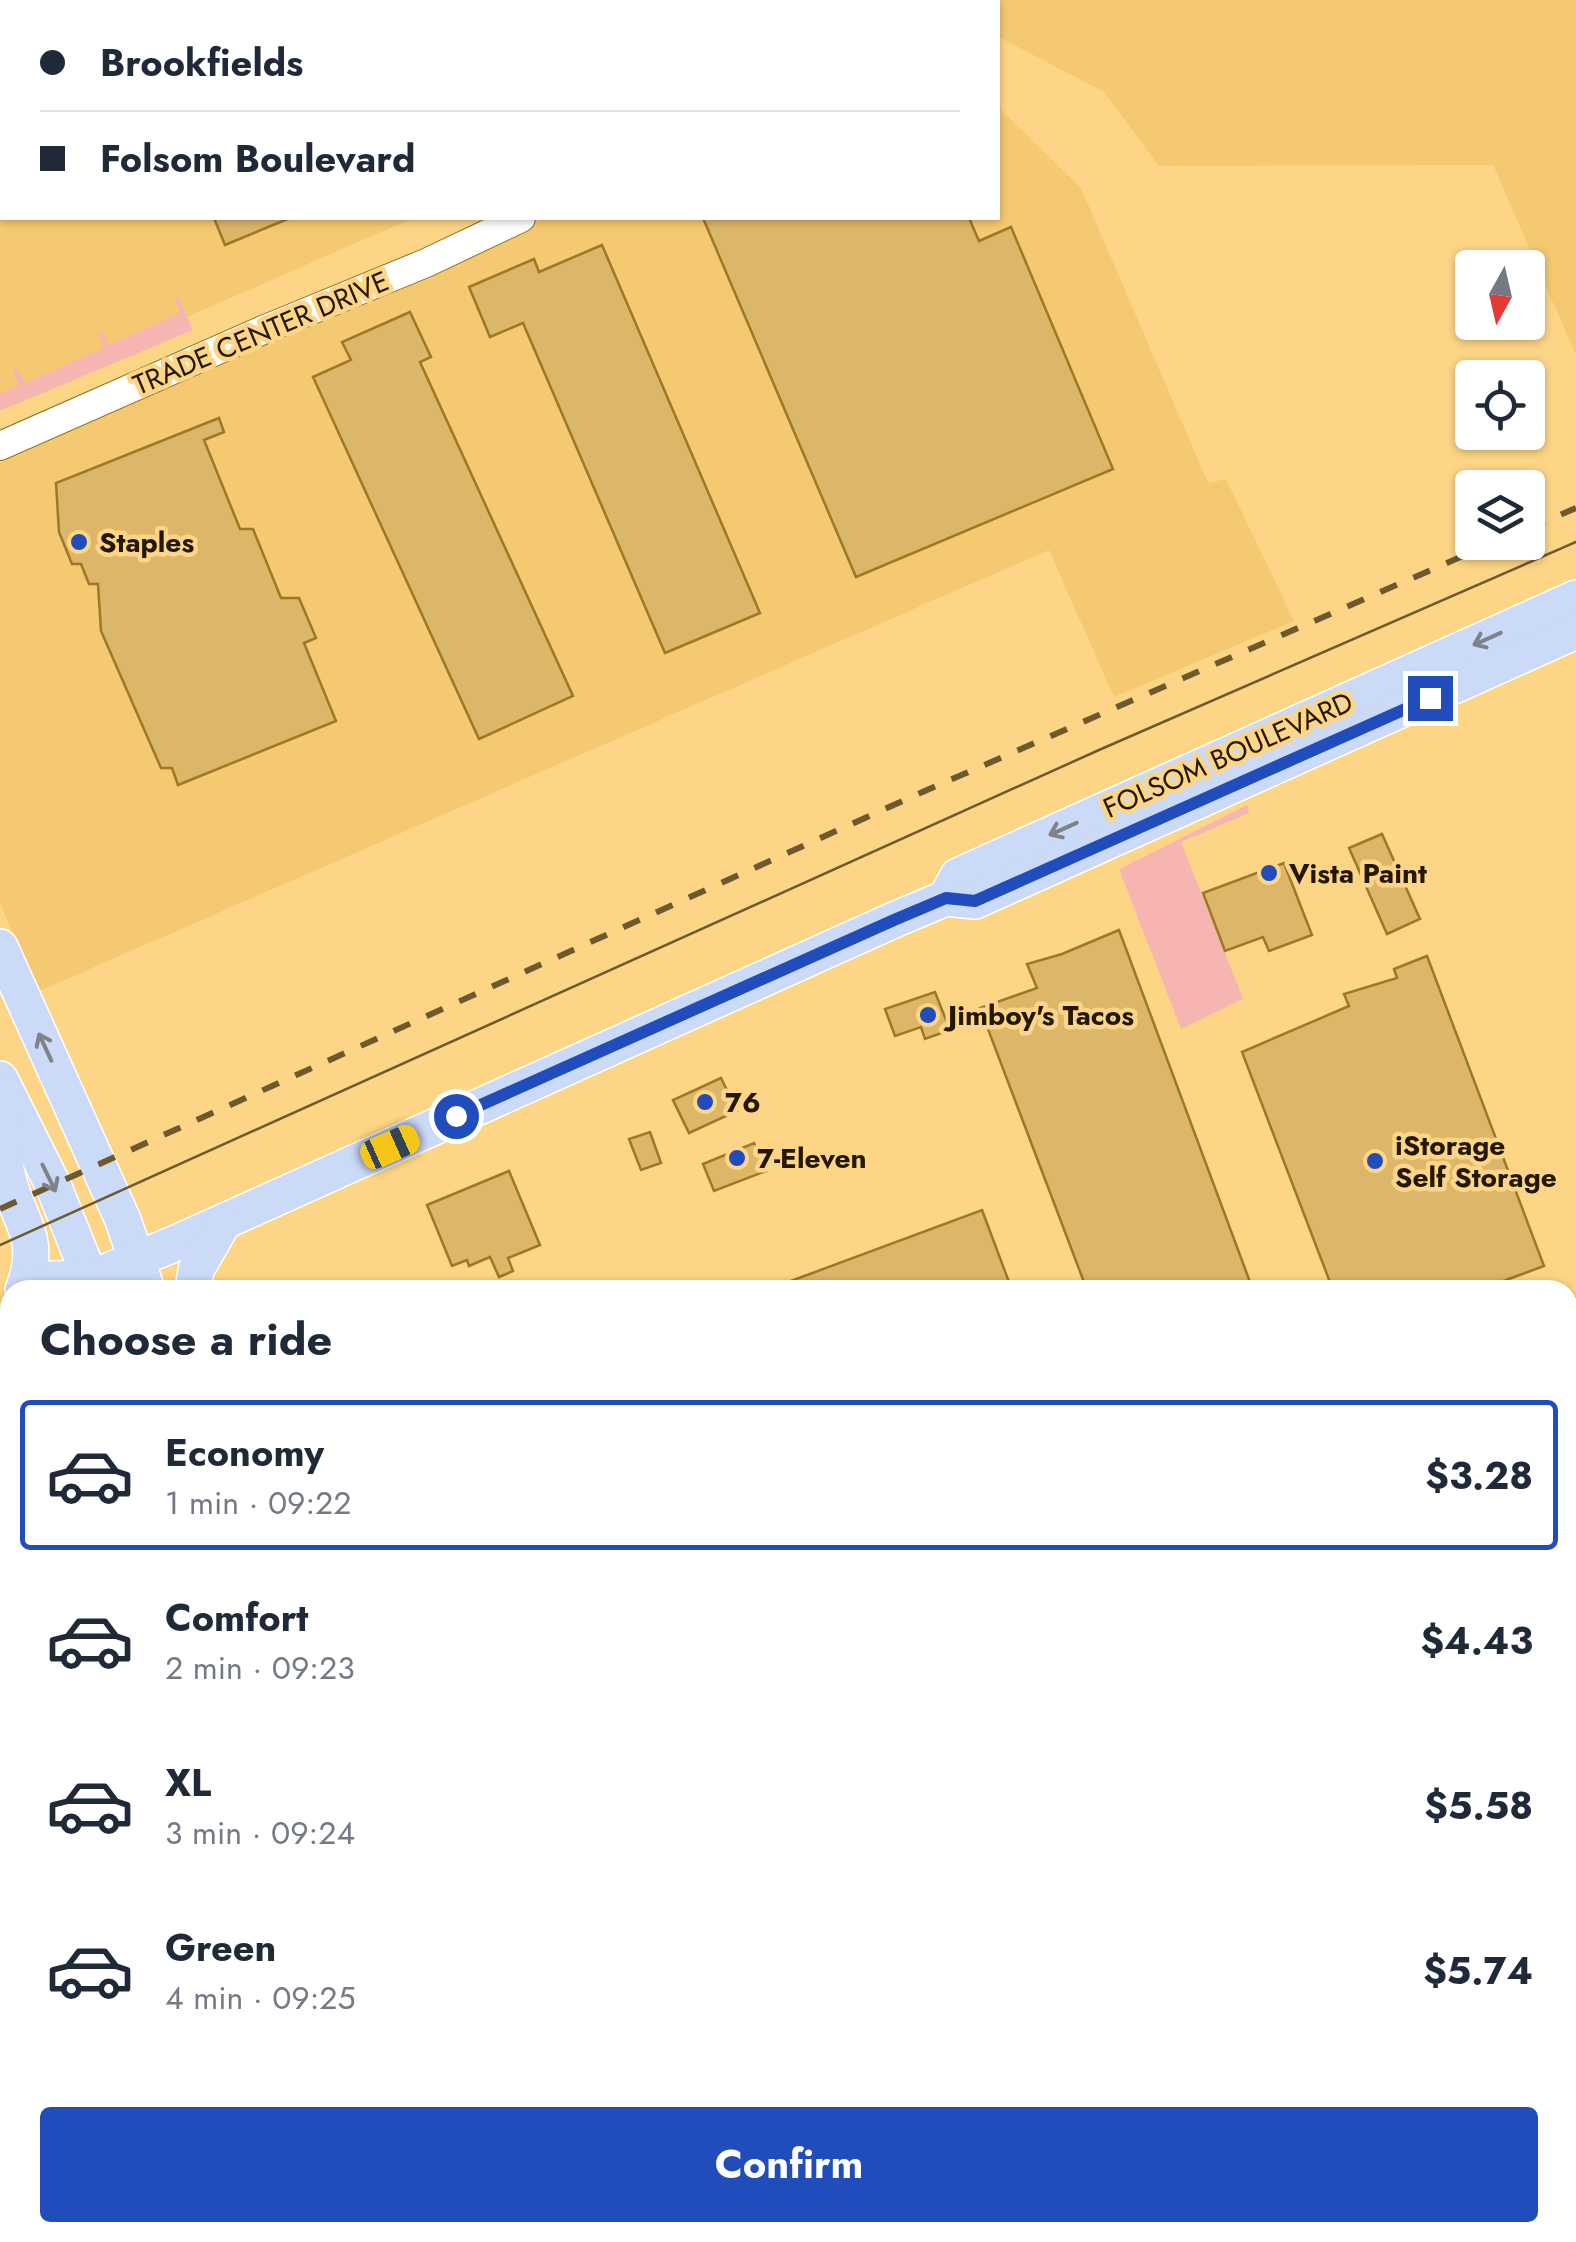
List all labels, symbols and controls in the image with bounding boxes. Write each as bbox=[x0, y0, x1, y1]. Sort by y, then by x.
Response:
text: Brookfields bbox=[100, 35, 303, 90]
text: Folsom Boulevard bbox=[100, 131, 415, 186]
north arrow bbox=[1455, 250, 1545, 340]
map controls bbox=[1455, 250, 1545, 560]
street label: TRADE CENTER DRIVE bbox=[127, 261, 395, 405]
button: locate bbox=[1455, 360, 1545, 450]
button: layers bbox=[1455, 470, 1545, 560]
place label: Staples bbox=[99, 522, 194, 563]
marker: Staples bbox=[68, 531, 90, 553]
one-way arrow bbox=[1473, 630, 1503, 649]
route end bbox=[1408, 676, 1453, 721]
street label: FOLSOM BOULEVARD bbox=[1097, 681, 1359, 829]
one-way arrow bbox=[1049, 820, 1079, 839]
place label: Vista Paint bbox=[1288, 853, 1427, 894]
marker: Vista Paint bbox=[1258, 862, 1280, 884]
place label: Jimboy's Tacos bbox=[943, 995, 1134, 1036]
marker: Jimboy's Tacos bbox=[917, 1004, 939, 1026]
one-way arrow bbox=[35, 1032, 53, 1063]
place label: 76 bbox=[725, 1082, 761, 1123]
marker: 76 bbox=[694, 1091, 716, 1113]
route start bbox=[434, 1094, 479, 1139]
car bbox=[356, 1121, 424, 1173]
place label: iStorage Self Storage bbox=[1395, 1125, 1557, 1198]
place label: 7-Eleven bbox=[757, 1138, 867, 1179]
marker: 7-Eleven bbox=[726, 1147, 748, 1169]
marker: iStorage Self Storage bbox=[1364, 1150, 1386, 1172]
one-way arrow bbox=[40, 1163, 59, 1193]
text: Choose a ride bbox=[40, 1307, 332, 1372]
text: Economy bbox=[165, 1425, 324, 1480]
icon: car bbox=[45, 1430, 135, 1520]
text: $3.28 bbox=[1425, 1448, 1533, 1503]
text: 1 min · 09:22 bbox=[165, 1480, 352, 1526]
text: Comfort bbox=[165, 1590, 308, 1645]
icon: car bbox=[45, 1595, 135, 1685]
text: $4.43 bbox=[1420, 1613, 1533, 1668]
text: 2 min · 09:23 bbox=[165, 1645, 355, 1691]
text: XL bbox=[165, 1755, 211, 1810]
icon: car bbox=[45, 1760, 135, 1850]
text: $5.58 bbox=[1424, 1778, 1533, 1833]
text: 3 min · 09:24 bbox=[165, 1810, 355, 1856]
text: Green bbox=[165, 1920, 276, 1975]
icon: car bbox=[45, 1925, 135, 2015]
text: $5.74 bbox=[1423, 1943, 1533, 1998]
text: 4 min · 09:25 bbox=[165, 1975, 356, 2021]
button: Confirm bbox=[40, 2107, 1538, 2222]

